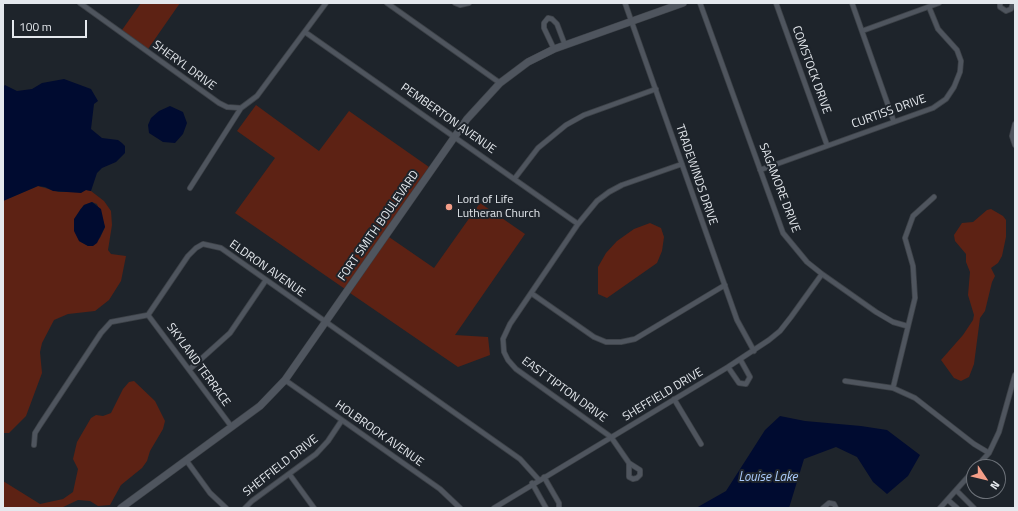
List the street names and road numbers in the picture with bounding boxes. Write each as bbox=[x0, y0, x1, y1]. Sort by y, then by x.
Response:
street label: COMSTOCK DRIVE bbox=[788, 24, 834, 116]
street label: SHERYL DRIVE bbox=[149, 38, 219, 94]
street label: PEMBERTON AVENUE bbox=[398, 81, 498, 157]
street label: CURTISS DRIVE bbox=[850, 92, 928, 132]
street label: TRADEWINDS DRIVE bbox=[672, 123, 720, 227]
street label: SAGAMORE DRIVE bbox=[755, 141, 803, 235]
street label: FORT SMITH BOULEVARD bbox=[335, 168, 423, 284]
street label: ELDRON AVENUE bbox=[226, 238, 308, 300]
street label: SKYLAND TERRACE bbox=[163, 321, 233, 409]
street label: EAST TIPTON DRIVE bbox=[519, 354, 609, 426]
street label: SHEFFIELD DRIVE bbox=[620, 365, 706, 425]
street label: HOLBROOK AVENUE bbox=[332, 398, 426, 470]
street label: SHEFFIELD DRIVE bbox=[241, 432, 321, 500]

